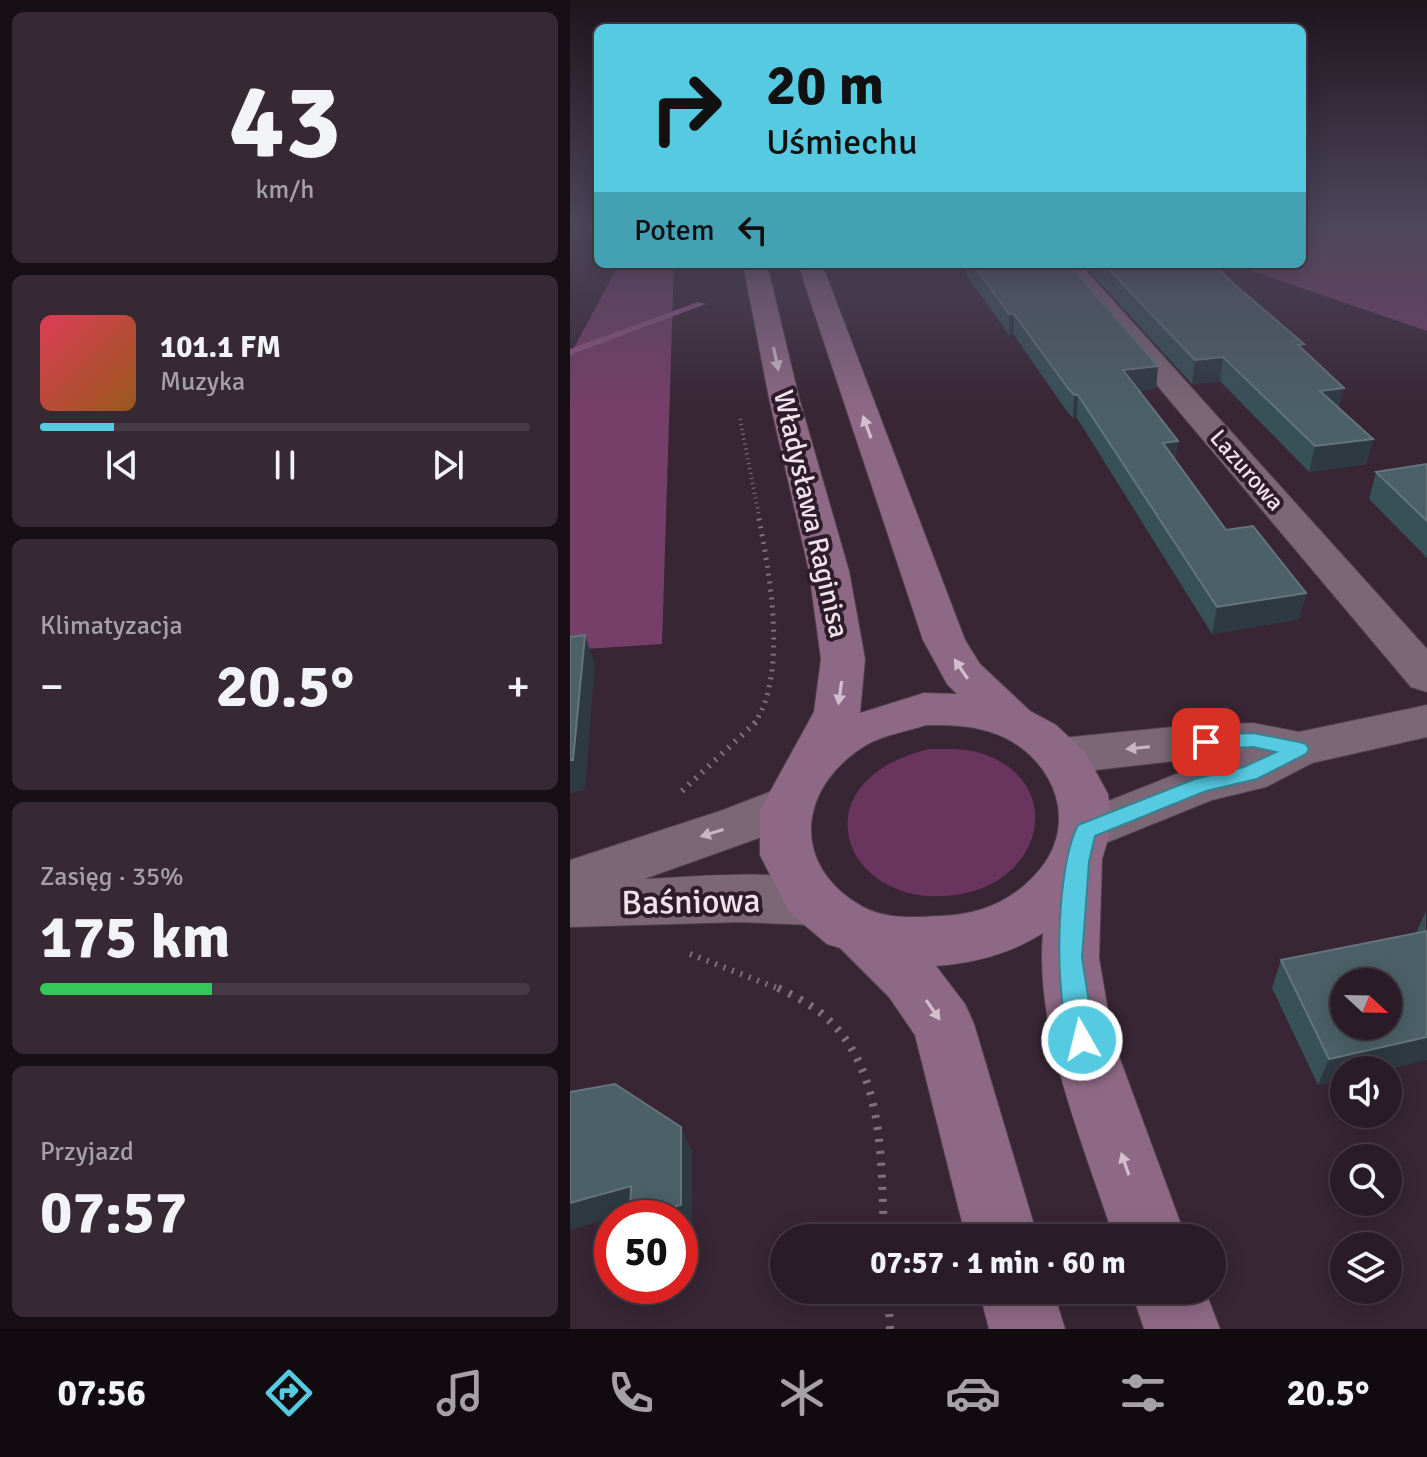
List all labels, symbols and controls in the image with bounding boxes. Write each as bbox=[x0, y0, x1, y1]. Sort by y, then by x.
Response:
text: 20 m bbox=[766, 51, 884, 120]
icon: right bbox=[634, 56, 738, 160]
text: 43 bbox=[229, 58, 341, 186]
text: Uśmiechu bbox=[766, 120, 918, 165]
text: km/h bbox=[256, 174, 314, 206]
icon: left bbox=[731, 208, 775, 252]
text: Potem bbox=[634, 212, 715, 249]
text: 101.1 FM bbox=[160, 329, 281, 366]
one-way arrow bbox=[770, 346, 783, 371]
text: Muzyka bbox=[160, 366, 245, 398]
street label: Władysława Raginisa bbox=[766, 387, 856, 641]
one-way arrow bbox=[860, 415, 873, 439]
street label: Lazurowa bbox=[1203, 423, 1291, 517]
icon: previous bbox=[100, 443, 144, 487]
icon: pause bbox=[263, 443, 307, 487]
icon: next bbox=[426, 443, 470, 487]
text: Klimatyzacja bbox=[40, 610, 183, 642]
text: 20.5° bbox=[216, 650, 354, 724]
one-way arrow bbox=[954, 658, 969, 679]
text: − bbox=[40, 660, 64, 714]
text: + bbox=[506, 660, 530, 714]
one-way arrow bbox=[833, 681, 846, 706]
pin bbox=[1172, 708, 1240, 776]
icon: arrive bbox=[1184, 720, 1228, 764]
one-way arrow bbox=[1125, 742, 1150, 755]
one-way arrow bbox=[699, 827, 723, 839]
text: Zasięg · 35% bbox=[40, 861, 184, 893]
street label: Baśniowa bbox=[621, 880, 761, 924]
text: 175 km bbox=[40, 901, 230, 975]
north arrow bbox=[1330, 968, 1402, 1040]
map controls bbox=[1330, 968, 1402, 1304]
position arrow bbox=[1040, 998, 1124, 1082]
one-way arrow bbox=[925, 1000, 940, 1021]
button: sound bbox=[1330, 1056, 1402, 1128]
text: Przyjazd bbox=[40, 1136, 134, 1168]
button: search bbox=[1330, 1144, 1402, 1216]
one-way arrow bbox=[1118, 1152, 1130, 1176]
text: 07:57 bbox=[40, 1176, 187, 1250]
speed limit sign: 50 bbox=[594, 1200, 698, 1304]
button: layers bbox=[1330, 1232, 1402, 1304]
text: 07:57 · 1 min · 60 m bbox=[870, 1245, 1126, 1282]
icon: directions bbox=[261, 1365, 317, 1421]
icon: music bbox=[432, 1365, 488, 1421]
icon: phone bbox=[603, 1365, 659, 1421]
icon: climate bbox=[774, 1365, 830, 1421]
icon: car bbox=[945, 1365, 1001, 1421]
icon: filters bbox=[1115, 1365, 1171, 1421]
text: 07:56 bbox=[57, 1371, 146, 1416]
text: 20.5° bbox=[1286, 1371, 1369, 1416]

